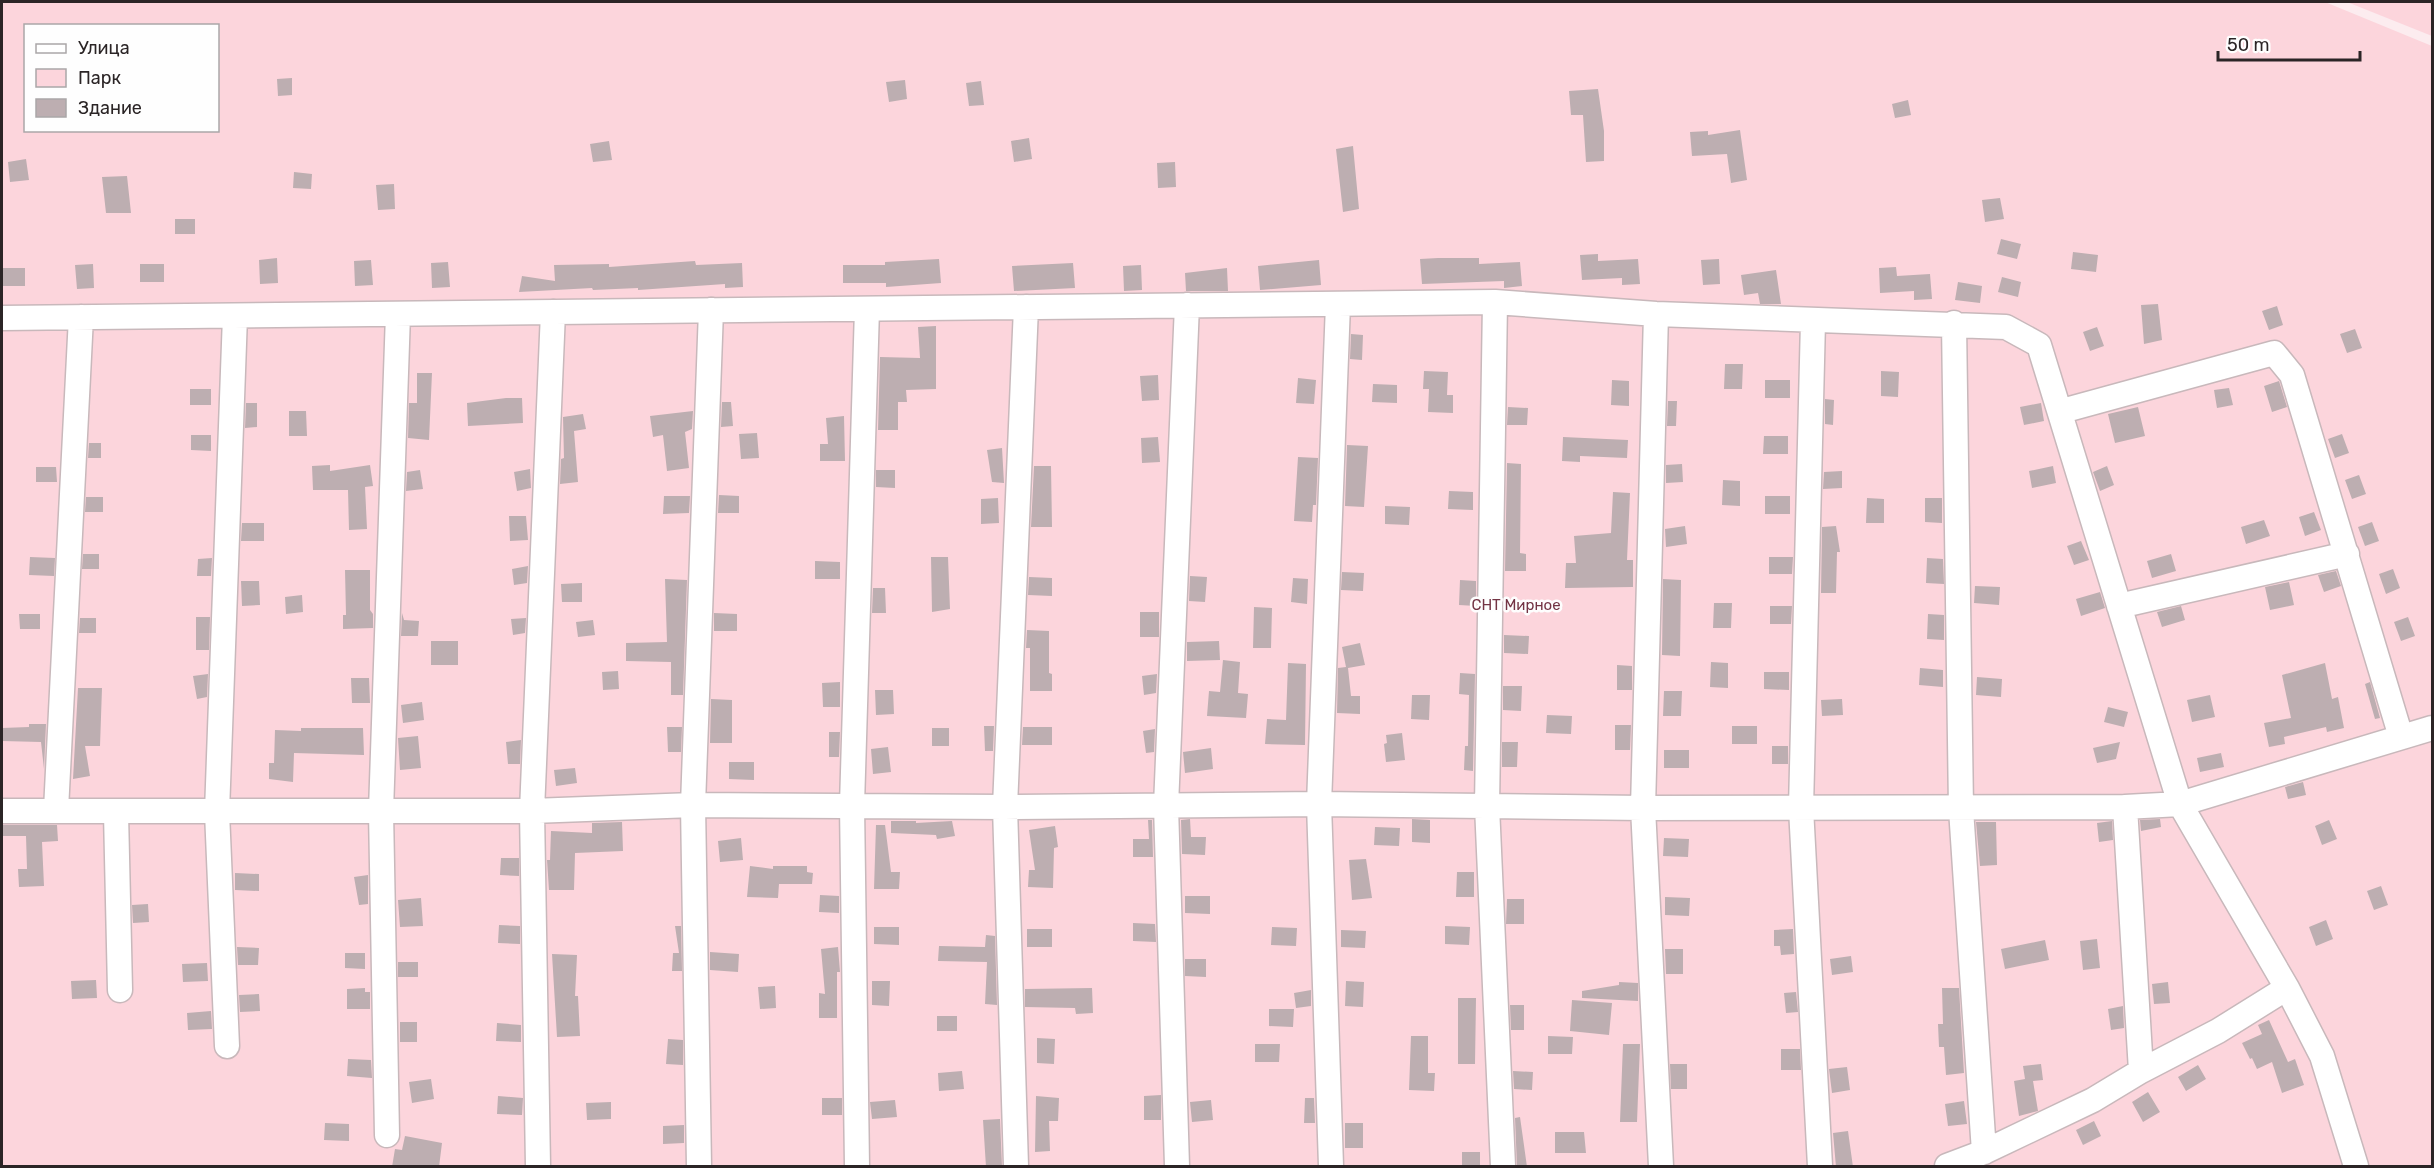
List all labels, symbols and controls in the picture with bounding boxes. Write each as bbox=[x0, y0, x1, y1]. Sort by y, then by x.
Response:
legend bbox=[24, 24, 219, 132]
scale bar bbox=[2218, 24, 2360, 62]
text: 50 m bbox=[2227, 34, 2270, 56]
text: Улица bbox=[78, 37, 130, 59]
text: Парк bbox=[78, 67, 122, 89]
text: Здание bbox=[78, 97, 142, 119]
park label: СНТ Мирное bbox=[1471, 596, 1561, 614]

